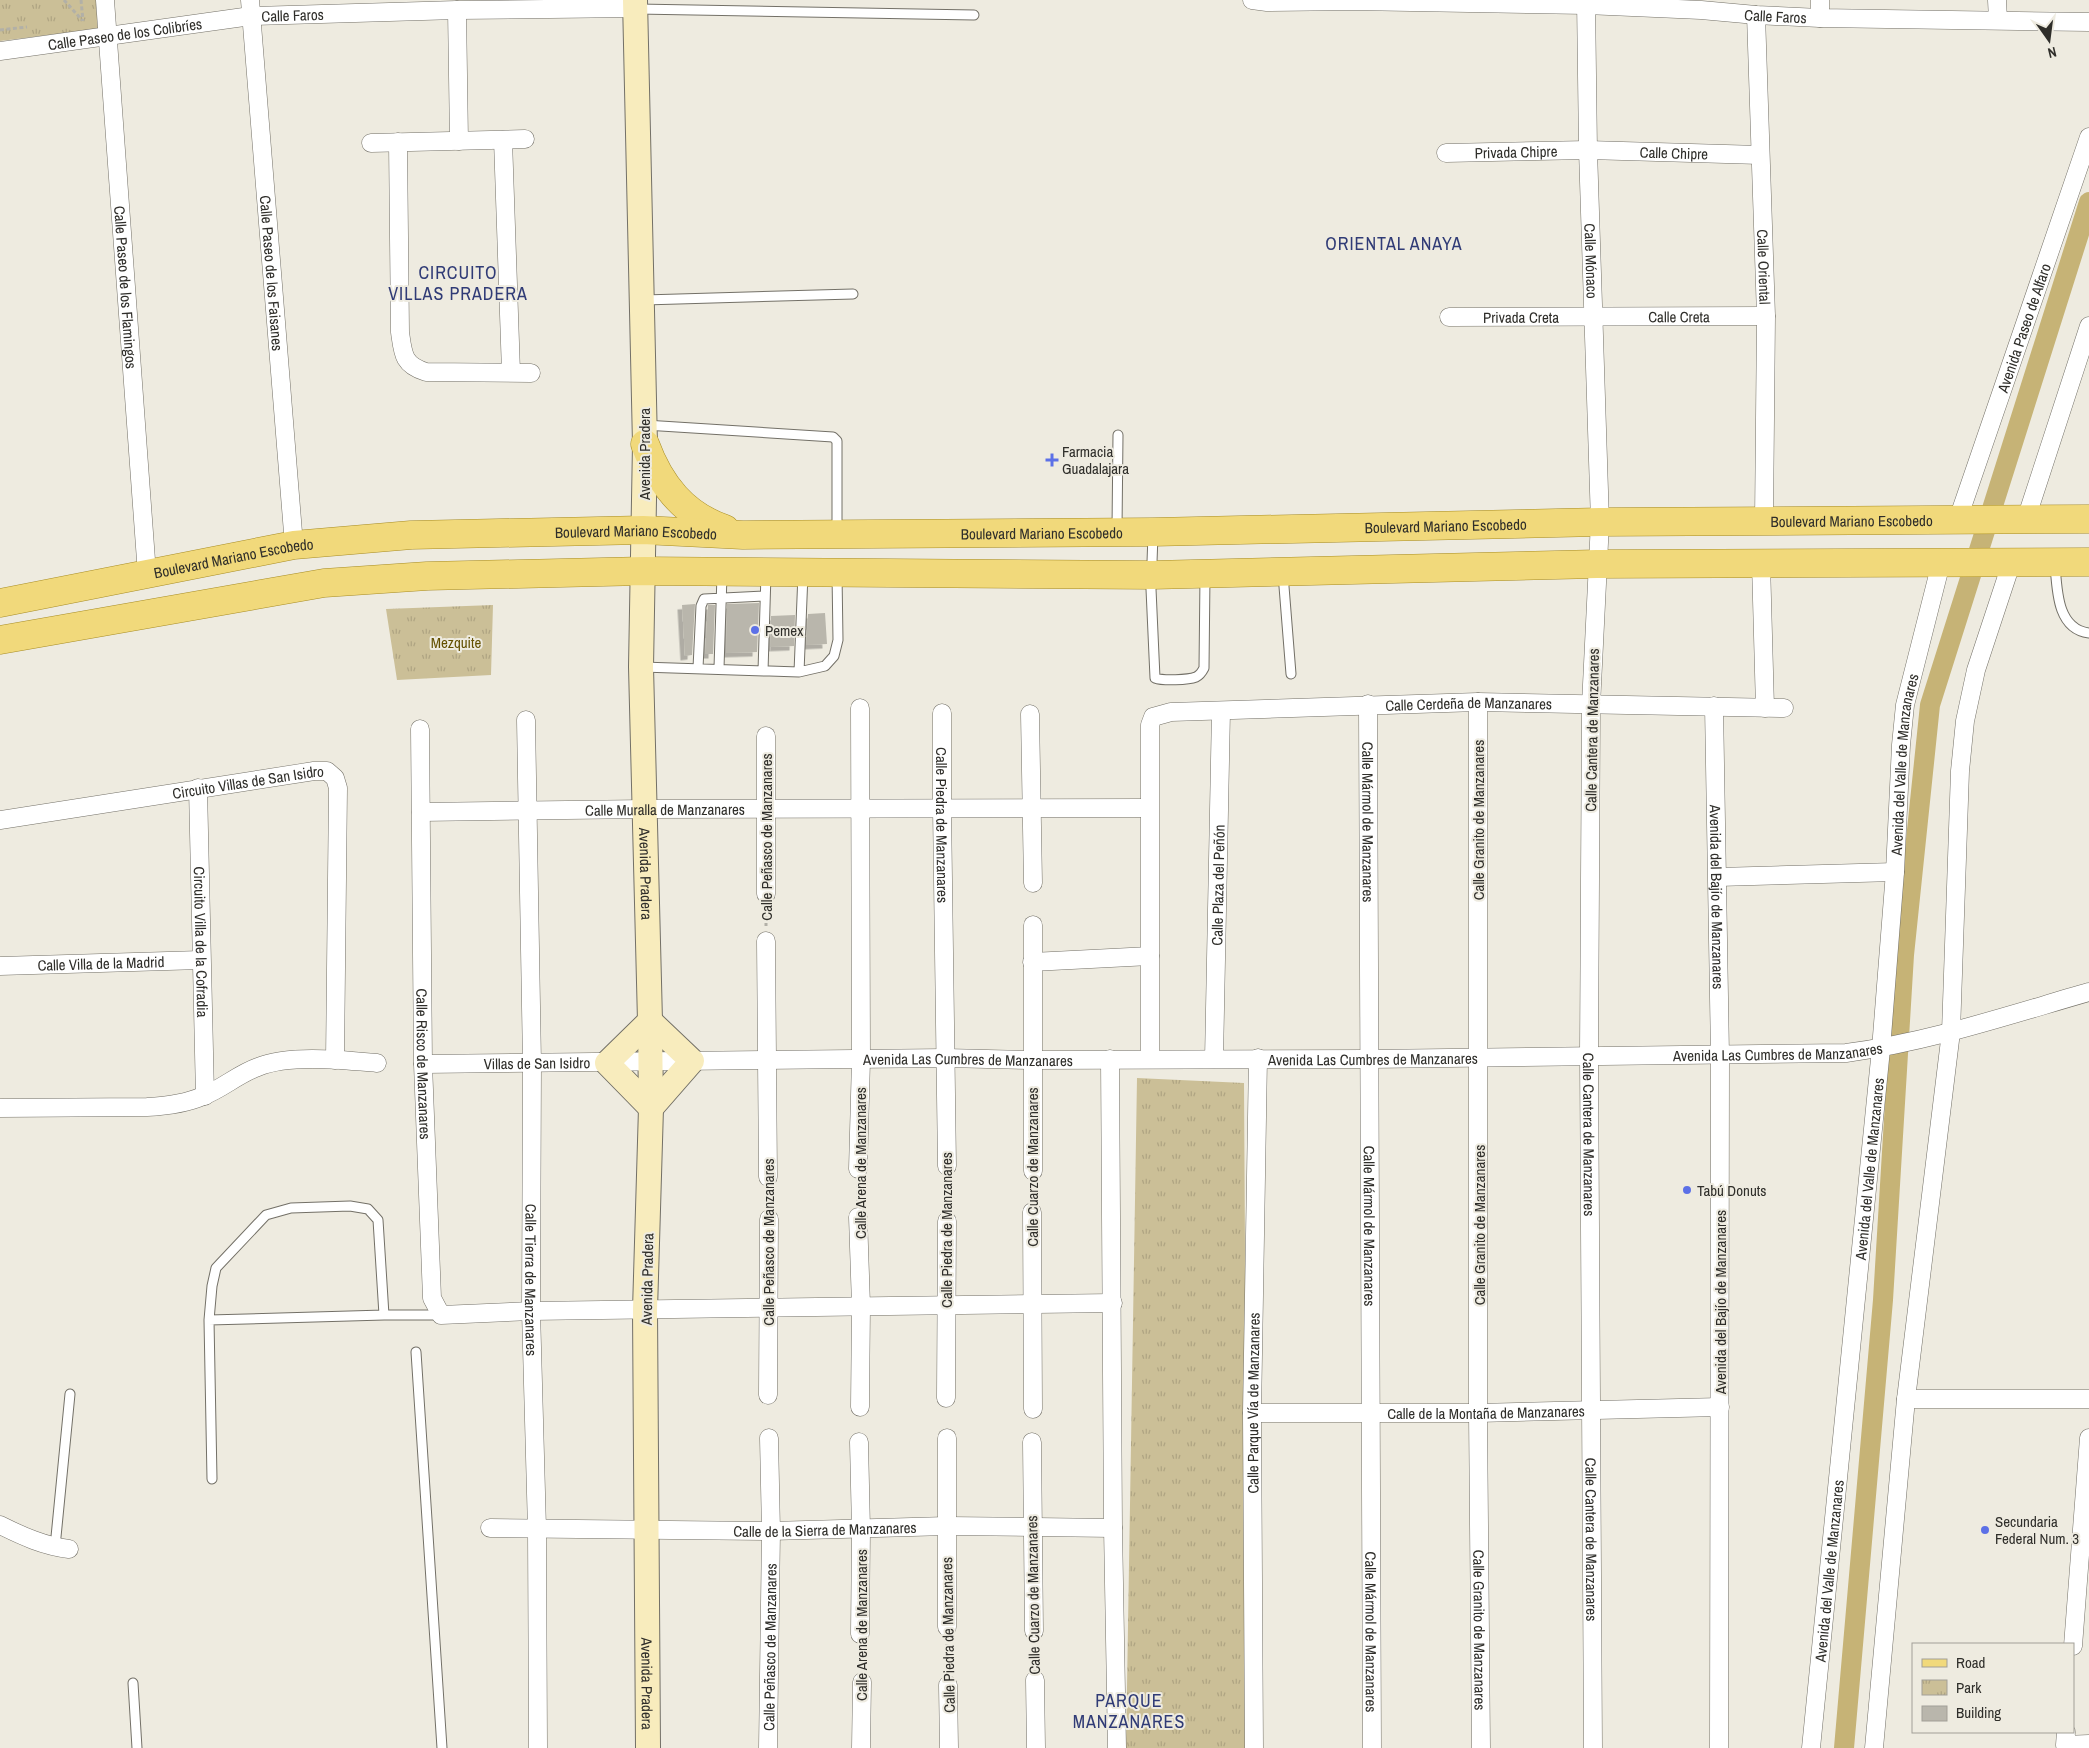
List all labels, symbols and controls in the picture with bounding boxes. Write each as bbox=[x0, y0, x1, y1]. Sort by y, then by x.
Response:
street label: Calle Faros bbox=[261, 3, 324, 26]
street label: Calle Faros bbox=[1743, 3, 1807, 28]
street label: Calle Paseo de los Colibríes bbox=[46, 12, 203, 55]
north arrow bbox=[2024, 15, 2074, 65]
text: N bbox=[2046, 43, 2058, 62]
street label: Privada Chipre bbox=[1474, 140, 1558, 163]
street label: Calle Chipre bbox=[1639, 141, 1709, 164]
street label: Calle Paseo de los Faisanes bbox=[255, 194, 289, 352]
street label: Calle Paseo de los Flamingos bbox=[110, 205, 142, 370]
street label: Calle Mónaco bbox=[1580, 223, 1603, 299]
street label: Calle Oriental bbox=[1753, 229, 1776, 305]
district label: ORIENTAL ANAYA bbox=[1325, 231, 1463, 256]
district label: CIRCUITO VILLAS PRADERA bbox=[388, 260, 528, 306]
street label: Avenida Paseo de Alfaro bbox=[1991, 260, 2055, 396]
street label: Privada Creta bbox=[1483, 306, 1559, 327]
street label: Calle Creta bbox=[1648, 306, 1710, 327]
street label: Avenida Pradera bbox=[634, 408, 655, 501]
place label: Farmacia Guadalajara bbox=[1062, 441, 1129, 479]
marker: Farmacia Guadalajara bbox=[1046, 454, 1058, 466]
street label: Boulevard Mariano Escobedo bbox=[1770, 509, 1933, 531]
street label: Boulevard Mariano Escobedo bbox=[1364, 513, 1527, 538]
street label: Boulevard Mariano Escobedo bbox=[555, 519, 718, 544]
street label: Boulevard Mariano Escobedo bbox=[961, 522, 1123, 544]
street label: Boulevard Mariano Escobedo bbox=[152, 533, 314, 583]
place label: Pemex bbox=[765, 620, 804, 641]
marker: Pemex bbox=[749, 624, 761, 636]
park label: Mezquite bbox=[431, 632, 481, 653]
street label: Calle Cantera de Manzanares bbox=[1580, 648, 1604, 812]
street label: Avenida del Valle de Manzanares bbox=[1885, 671, 1923, 857]
street label: Calle Cerdeña de Manzanares bbox=[1385, 691, 1552, 716]
street label: Calle Granito de Manzanares bbox=[1468, 740, 1489, 900]
street label: Calle Mármol de Manzanares bbox=[1358, 742, 1379, 902]
street label: Calle Piedra de Manzanares bbox=[931, 747, 954, 903]
street label: Calle Peñasco de Manzanares bbox=[756, 753, 777, 921]
street label: Circuito Villas de San Isidro bbox=[171, 761, 324, 803]
street label: Calle Muralla de Manzanares bbox=[585, 798, 745, 820]
street label: Avenida del Bajío de Manzanares bbox=[1705, 804, 1729, 989]
street label: Calle Plaza del Peñón bbox=[1206, 824, 1229, 946]
street label: Avenida Pradera bbox=[635, 826, 658, 920]
street label: Circuito Villa de la Cofradia bbox=[189, 866, 214, 1018]
street label: Calle Villa de la Madrid bbox=[37, 951, 165, 975]
street label: Calle Risco de Manzanares bbox=[412, 988, 436, 1140]
street label: Avenida Las Cumbres de Manzanares bbox=[1672, 1037, 1884, 1066]
street label: Avenida Las Cumbres de Manzanares bbox=[862, 1047, 1073, 1071]
street label: Avenida Las Cumbres de Manzanares bbox=[1267, 1047, 1478, 1070]
street label: Villas de San Isidro bbox=[484, 1052, 591, 1074]
street label: Calle Cantera de Manzanares bbox=[1578, 1053, 1600, 1216]
street label: Avenida del Valle de Manzanares bbox=[1849, 1077, 1889, 1262]
street label: Calle Arena de Manzanares bbox=[850, 1087, 871, 1239]
street label: Calle Cuarzo de Manzanares bbox=[1022, 1087, 1043, 1247]
street label: Calle Granito de Manzanares bbox=[1469, 1145, 1490, 1305]
street label: Calle Mármol de Manzanares bbox=[1359, 1146, 1381, 1306]
street label: Calle Piedra de Manzanares bbox=[936, 1152, 957, 1308]
street label: Calle Peñasco de Manzanares bbox=[758, 1158, 779, 1326]
place label: Tabú Donuts bbox=[1697, 1180, 1766, 1201]
marker: Tabú Donuts bbox=[1681, 1184, 1693, 1196]
street label: Calle Tierra de Manzanares bbox=[520, 1204, 543, 1356]
street label: Avenida del Bajío de Manzanares bbox=[1710, 1210, 1731, 1395]
street label: Avenida Pradera bbox=[636, 1233, 658, 1326]
street label: Calle Parque Vía de Manzanares bbox=[1241, 1312, 1264, 1494]
street label: Calle de la Montaña de Manzanares bbox=[1387, 1400, 1585, 1424]
street label: Calle Cantera de Manzanares bbox=[1581, 1458, 1603, 1621]
street label: Avenida del Valle de Manzanares bbox=[1809, 1479, 1848, 1664]
place label: Secundaria Federal Num. 3 bbox=[1995, 1511, 2079, 1549]
street label: Calle Cuarzo de Manzanares bbox=[1021, 1515, 1045, 1675]
street label: Calle de la Sierra de Manzanares bbox=[733, 1516, 917, 1542]
marker: Secundaria Federal Num. 3 bbox=[1979, 1524, 1991, 1536]
street label: Calle Arena de Manzanares bbox=[851, 1549, 872, 1701]
street label: Calle Granito de Manzanares bbox=[1469, 1550, 1491, 1710]
street label: Calle Mármol de Manzanares bbox=[1361, 1552, 1382, 1712]
street label: Calle Piedra de Manzanares bbox=[936, 1557, 960, 1713]
street label: Calle Peñasco de Manzanares bbox=[758, 1563, 781, 1731]
street label: Avenida Pradera bbox=[637, 1636, 658, 1730]
legend bbox=[1912, 1643, 2074, 1733]
text: Road bbox=[1956, 1652, 1985, 1673]
text: Park bbox=[1956, 1677, 1982, 1698]
district label: PARQUE MANZANARES bbox=[1073, 1688, 1185, 1734]
text: Building bbox=[1956, 1702, 2001, 1723]

